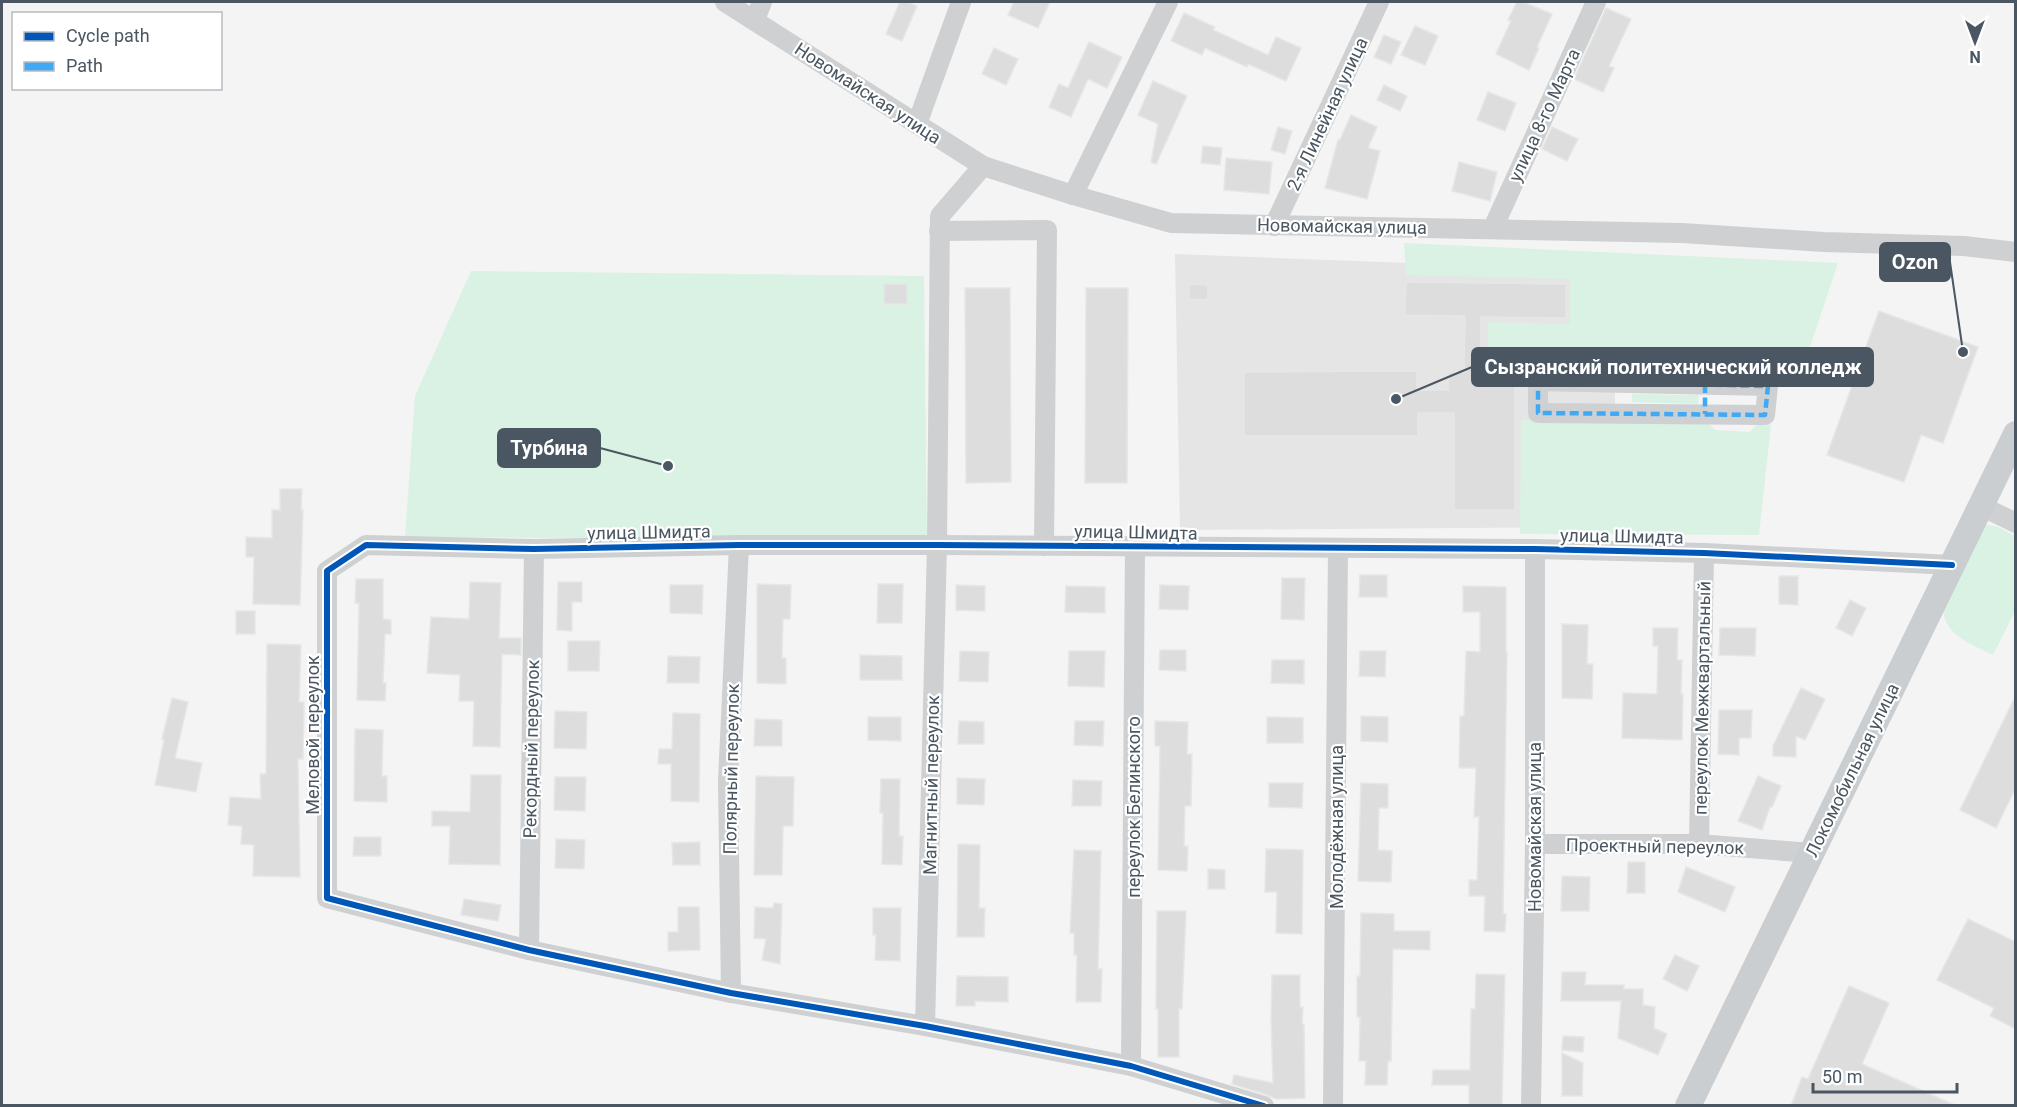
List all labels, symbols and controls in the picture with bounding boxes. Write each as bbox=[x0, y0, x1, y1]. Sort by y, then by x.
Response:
legend bbox=[12, 12, 222, 90]
north arrow bbox=[1945, 12, 2005, 72]
text: Cycle path bbox=[66, 25, 150, 46]
street label: 2-я Линейная улица bbox=[1282, 34, 1372, 194]
street label: Новомайская улица bbox=[791, 38, 945, 148]
street label: улица 8-го Марта bbox=[1504, 45, 1584, 185]
text: N bbox=[1969, 47, 1981, 66]
text: Path bbox=[66, 55, 103, 76]
street label: Новомайская улица bbox=[1257, 214, 1427, 238]
callout: Ozon bbox=[1880, 243, 1950, 281]
text: Ozon bbox=[1892, 250, 1938, 274]
callout: Сызранский политехнический колледж bbox=[1472, 348, 1873, 386]
text: Сызранский политехнический колледж bbox=[1484, 355, 1862, 379]
callout: Турбина bbox=[498, 429, 600, 467]
text: Турбина bbox=[510, 436, 588, 460]
street label: улица Шмидта bbox=[587, 520, 711, 544]
street label: улица Шмидта bbox=[1074, 520, 1198, 544]
street label: улица Шмидта bbox=[1560, 524, 1684, 548]
street label: переулок Межквартальный bbox=[1689, 581, 1715, 815]
street label: Меловой переулок bbox=[302, 655, 323, 815]
street label: Рекордный переулок bbox=[519, 659, 543, 838]
street label: Локомобильная улица bbox=[1801, 680, 1903, 860]
street label: Полярный переулок bbox=[719, 683, 743, 854]
street label: Магнитный переулок bbox=[919, 695, 943, 875]
street label: переулок Белинского bbox=[1123, 716, 1144, 898]
street label: Новомайская улица bbox=[1524, 742, 1545, 912]
street label: Молодёжная улица bbox=[1326, 745, 1347, 909]
street label: Проектный переулок bbox=[1566, 834, 1745, 858]
scale bar bbox=[1813, 1056, 1957, 1094]
text: 50 m bbox=[1822, 1066, 1862, 1087]

